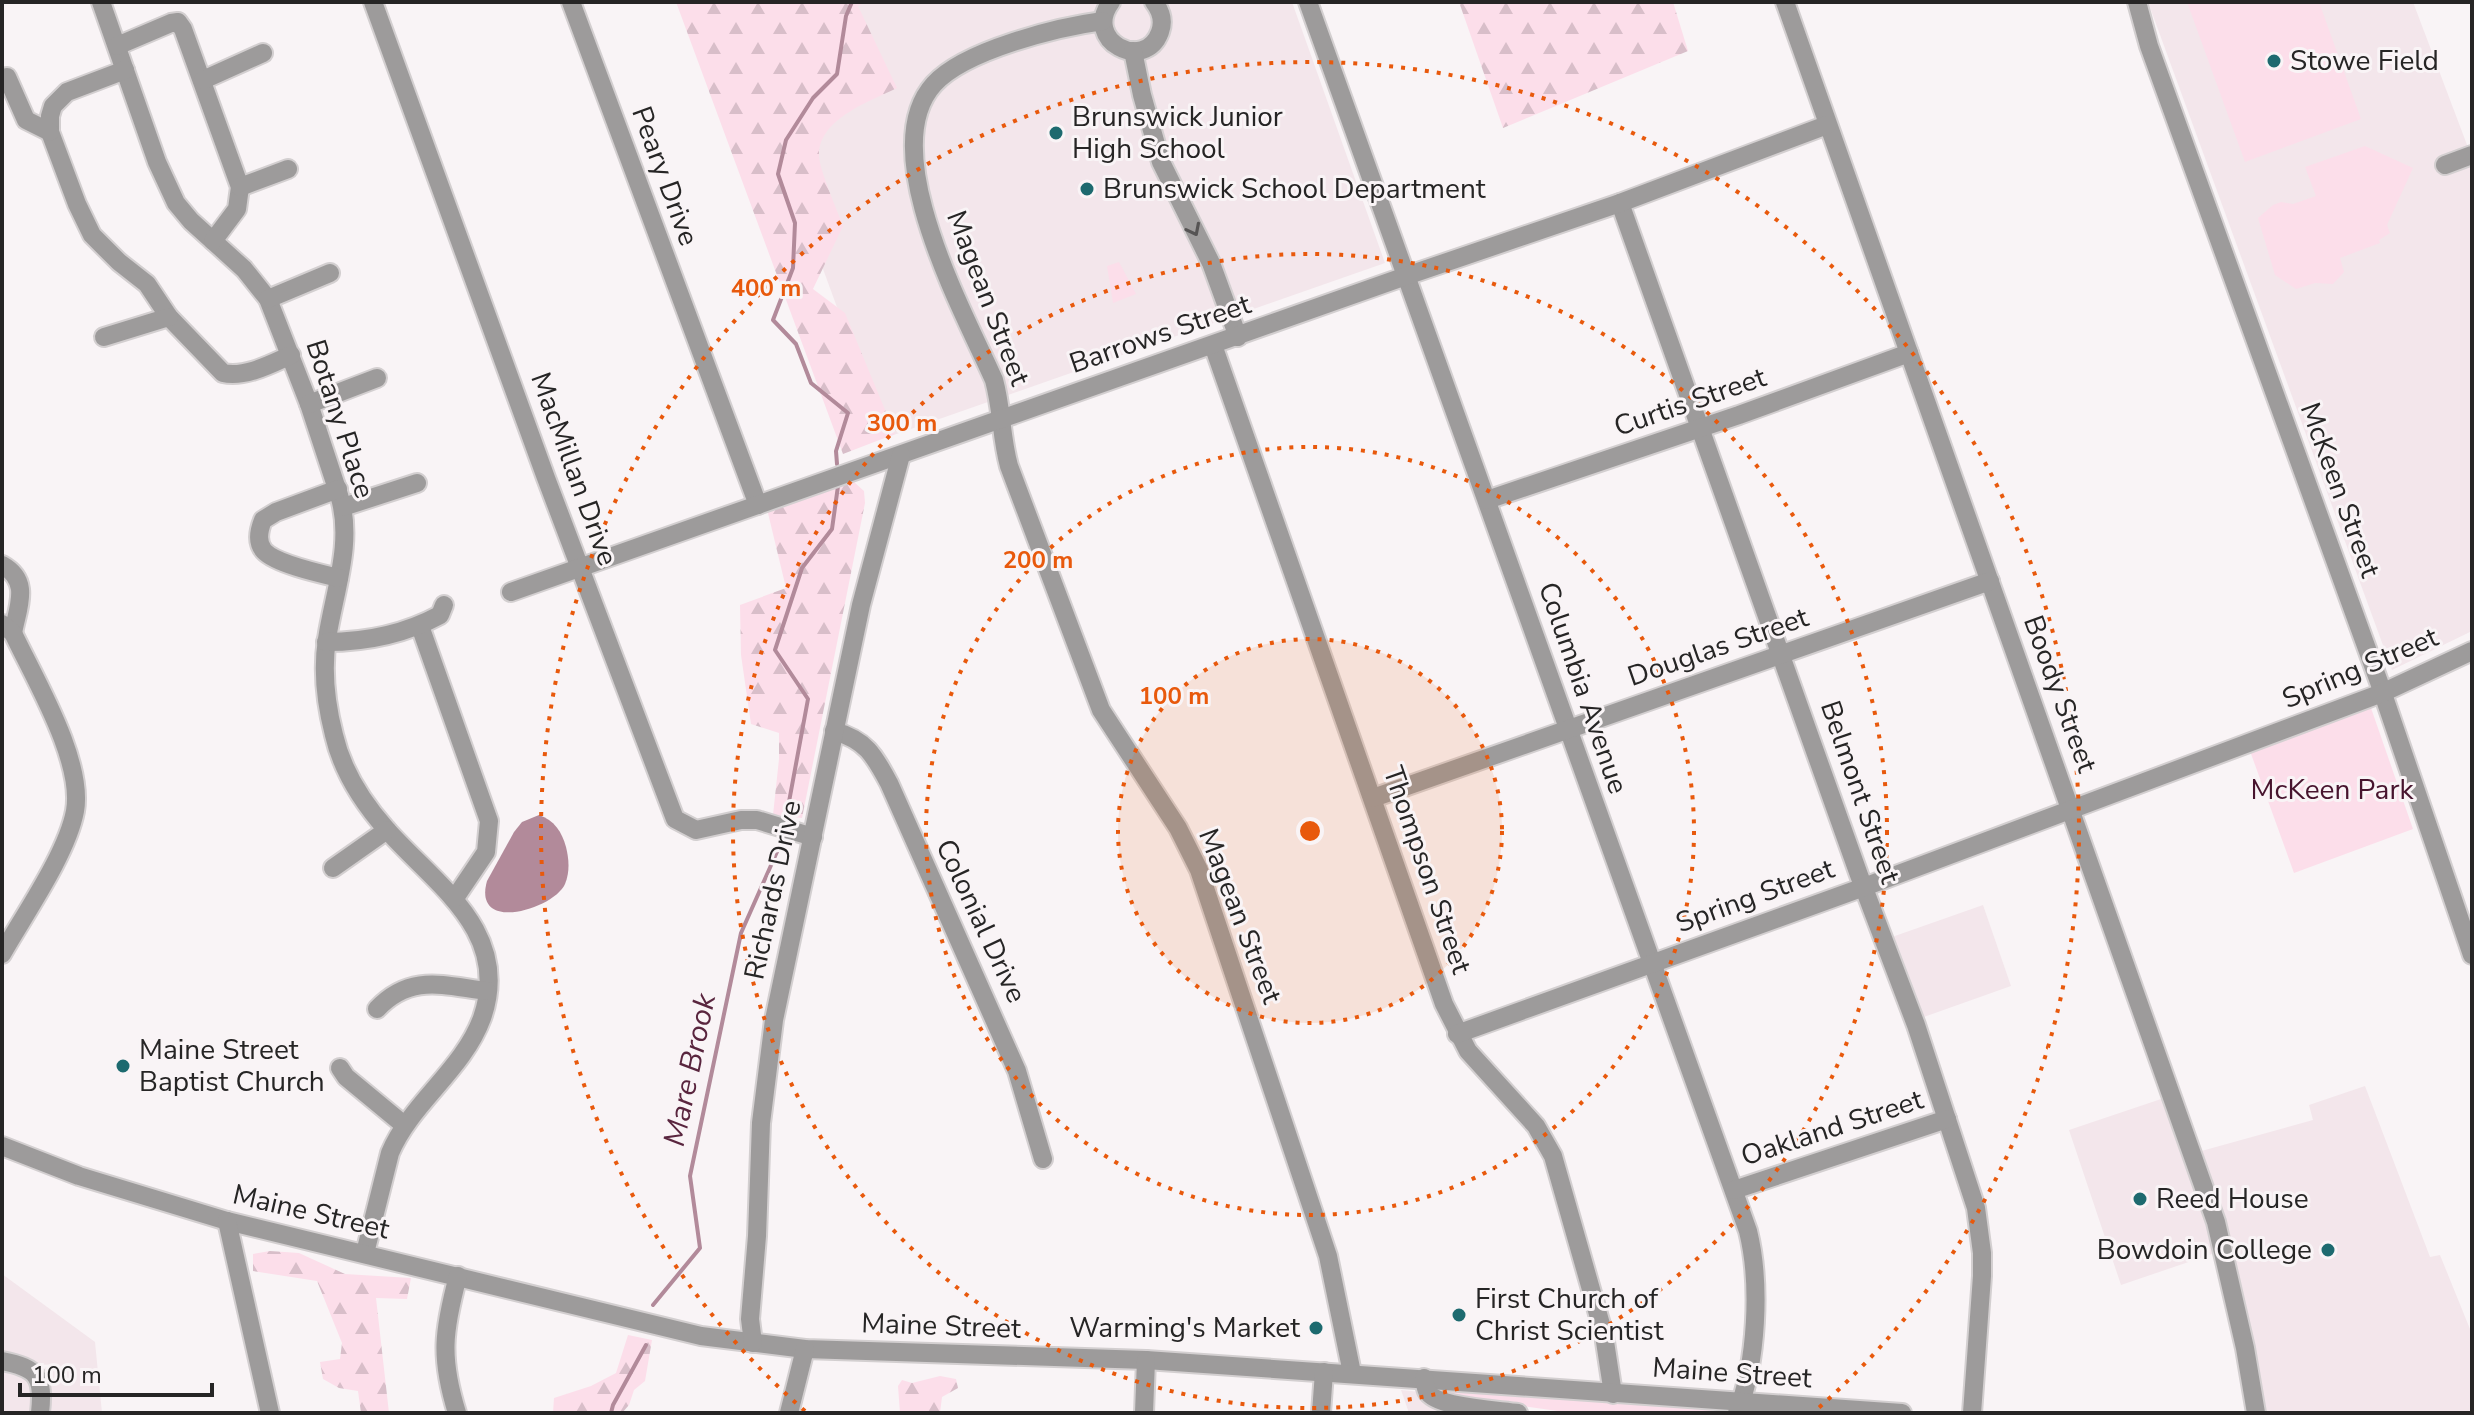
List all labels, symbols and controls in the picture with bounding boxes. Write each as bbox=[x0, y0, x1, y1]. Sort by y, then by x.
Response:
place label: Stowe Field bbox=[2290, 42, 2439, 80]
marker: Stowe Field bbox=[2265, 52, 2283, 70]
place label: Brunswick Junior High School bbox=[1072, 98, 1283, 168]
street label: Peary Drive bbox=[622, 101, 708, 251]
marker: Brunswick Junior High School bbox=[1047, 124, 1065, 142]
place label: Brunswick School Department bbox=[1103, 170, 1486, 208]
marker: Brunswick School Department bbox=[1078, 180, 1096, 198]
street label: Magean Street bbox=[937, 205, 1039, 391]
one-way arrow bbox=[1185, 222, 1200, 237]
text: 400 m bbox=[731, 272, 801, 304]
street label: Barrows Street bbox=[1064, 285, 1256, 383]
street label: Botany Place bbox=[296, 335, 384, 503]
street label: Curtis Street bbox=[1609, 358, 1771, 446]
street label: MacMillan Drive bbox=[521, 367, 627, 571]
street label: McKeen Street bbox=[2291, 397, 2389, 583]
text: 300 m bbox=[867, 407, 937, 439]
text: 200 m bbox=[1003, 544, 1073, 576]
street label: Columbia Avenue bbox=[1529, 577, 1637, 799]
street label: Douglas Street bbox=[1623, 598, 1814, 696]
street label: Boody Street bbox=[2014, 610, 2106, 778]
street label: Spring Street bbox=[2276, 618, 2444, 718]
text: 100 m bbox=[1139, 680, 1209, 712]
street label: Belmont Street bbox=[1811, 696, 1909, 889]
street label: Thompson Street bbox=[1374, 761, 1480, 979]
park label: McKeen Park bbox=[2251, 771, 2414, 809]
street label: Richards Drive bbox=[735, 797, 811, 983]
centre of rings bbox=[1296, 817, 1324, 845]
street label: Magean Street bbox=[1189, 823, 1291, 1009]
street label: Colonial Drive bbox=[927, 833, 1035, 1009]
street label: Spring Street bbox=[1671, 850, 1840, 942]
water label: Mare Brook bbox=[654, 989, 726, 1150]
place label: Maine Street Baptist Church bbox=[139, 1031, 325, 1101]
marker: Maine Street Baptist Church bbox=[114, 1057, 132, 1075]
street label: Oakland Street bbox=[1736, 1081, 1928, 1175]
street label: Maine Street bbox=[229, 1176, 393, 1249]
place label: Reed House bbox=[2156, 1180, 2309, 1218]
marker: Reed House bbox=[2131, 1190, 2149, 1208]
place label: Bowdoin College bbox=[2097, 1231, 2312, 1269]
marker: Bowdoin College bbox=[2319, 1241, 2337, 1259]
place label: First Church of Christ Scientist bbox=[1475, 1280, 1664, 1350]
street label: Maine Street bbox=[861, 1304, 1022, 1348]
marker: First Church of Christ Scientist bbox=[1450, 1306, 1468, 1324]
place label: Warming's Market bbox=[1069, 1309, 1300, 1347]
marker: Warming's Market bbox=[1307, 1319, 1325, 1337]
scale bar bbox=[20, 1347, 212, 1397]
street label: Maine Street bbox=[1651, 1348, 1813, 1398]
text: 100 m bbox=[32, 1359, 102, 1391]

